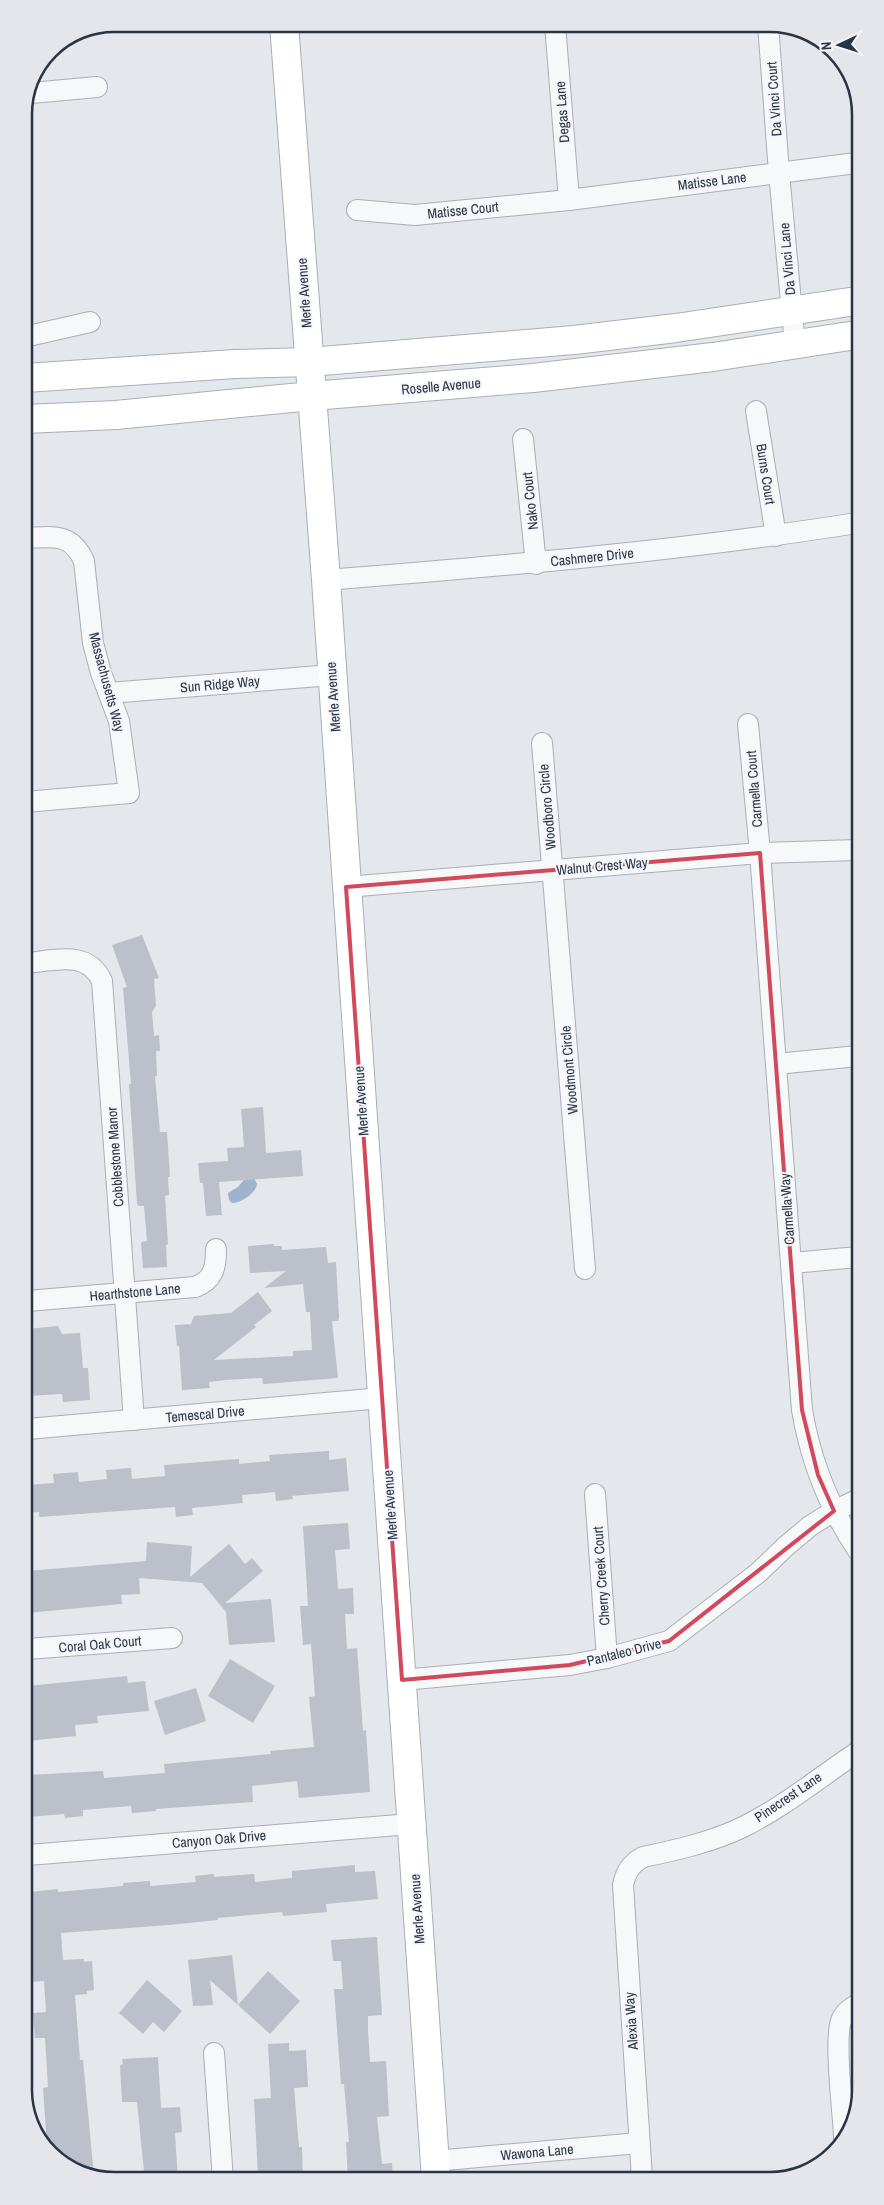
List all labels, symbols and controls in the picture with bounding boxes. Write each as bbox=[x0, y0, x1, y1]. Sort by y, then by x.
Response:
north arrow bbox=[814, 20, 864, 70]
text: N bbox=[817, 41, 835, 51]
street label: Da Vinci Court bbox=[762, 61, 786, 137]
street label: Degas Lane bbox=[551, 80, 573, 144]
street label: Matisse Lane bbox=[677, 168, 747, 194]
street label: Matisse Court bbox=[427, 197, 499, 223]
street label: Da Vinci Lane bbox=[775, 222, 799, 296]
street label: Merle Avenue bbox=[293, 257, 315, 329]
street label: Roselle Avenue bbox=[401, 374, 481, 398]
street label: Burns Court bbox=[752, 442, 780, 506]
street label: Nako Court bbox=[518, 471, 542, 531]
street label: Cashmere Drive bbox=[549, 544, 635, 570]
street label: Massachusetts Way bbox=[85, 630, 129, 734]
street label: Merle Avenue bbox=[322, 661, 344, 733]
street label: Sun Ridge Way bbox=[179, 672, 261, 696]
street label: Carmella Court bbox=[742, 750, 766, 828]
street label: Woodboro Circle bbox=[534, 763, 560, 851]
street label: Walnut Crest Way bbox=[556, 853, 649, 879]
street label: Woodmont Circle bbox=[556, 1025, 582, 1115]
street label: Merle Avenue bbox=[350, 1065, 372, 1137]
street label: Cobblestone Manor bbox=[103, 1106, 127, 1208]
street label: Carmella Way bbox=[776, 1172, 798, 1245]
street label: Hearthstone Lane bbox=[89, 1279, 181, 1305]
street label: Temescal Drive bbox=[165, 1402, 245, 1426]
street label: Merle Avenue bbox=[379, 1469, 401, 1541]
street label: Cherry Creek Court bbox=[589, 1526, 613, 1626]
street label: Coral Oak Court bbox=[58, 1631, 142, 1657]
street label: Pantaleo Drive bbox=[585, 1634, 663, 1670]
street label: Pinecrest Lane bbox=[751, 1768, 825, 1826]
street label: Canyon Oak Drive bbox=[171, 1826, 267, 1852]
street label: Merle Avenue bbox=[406, 1873, 428, 1945]
street label: Alexia Way bbox=[620, 1991, 642, 2051]
street label: Wawona Lane bbox=[500, 2140, 574, 2164]

